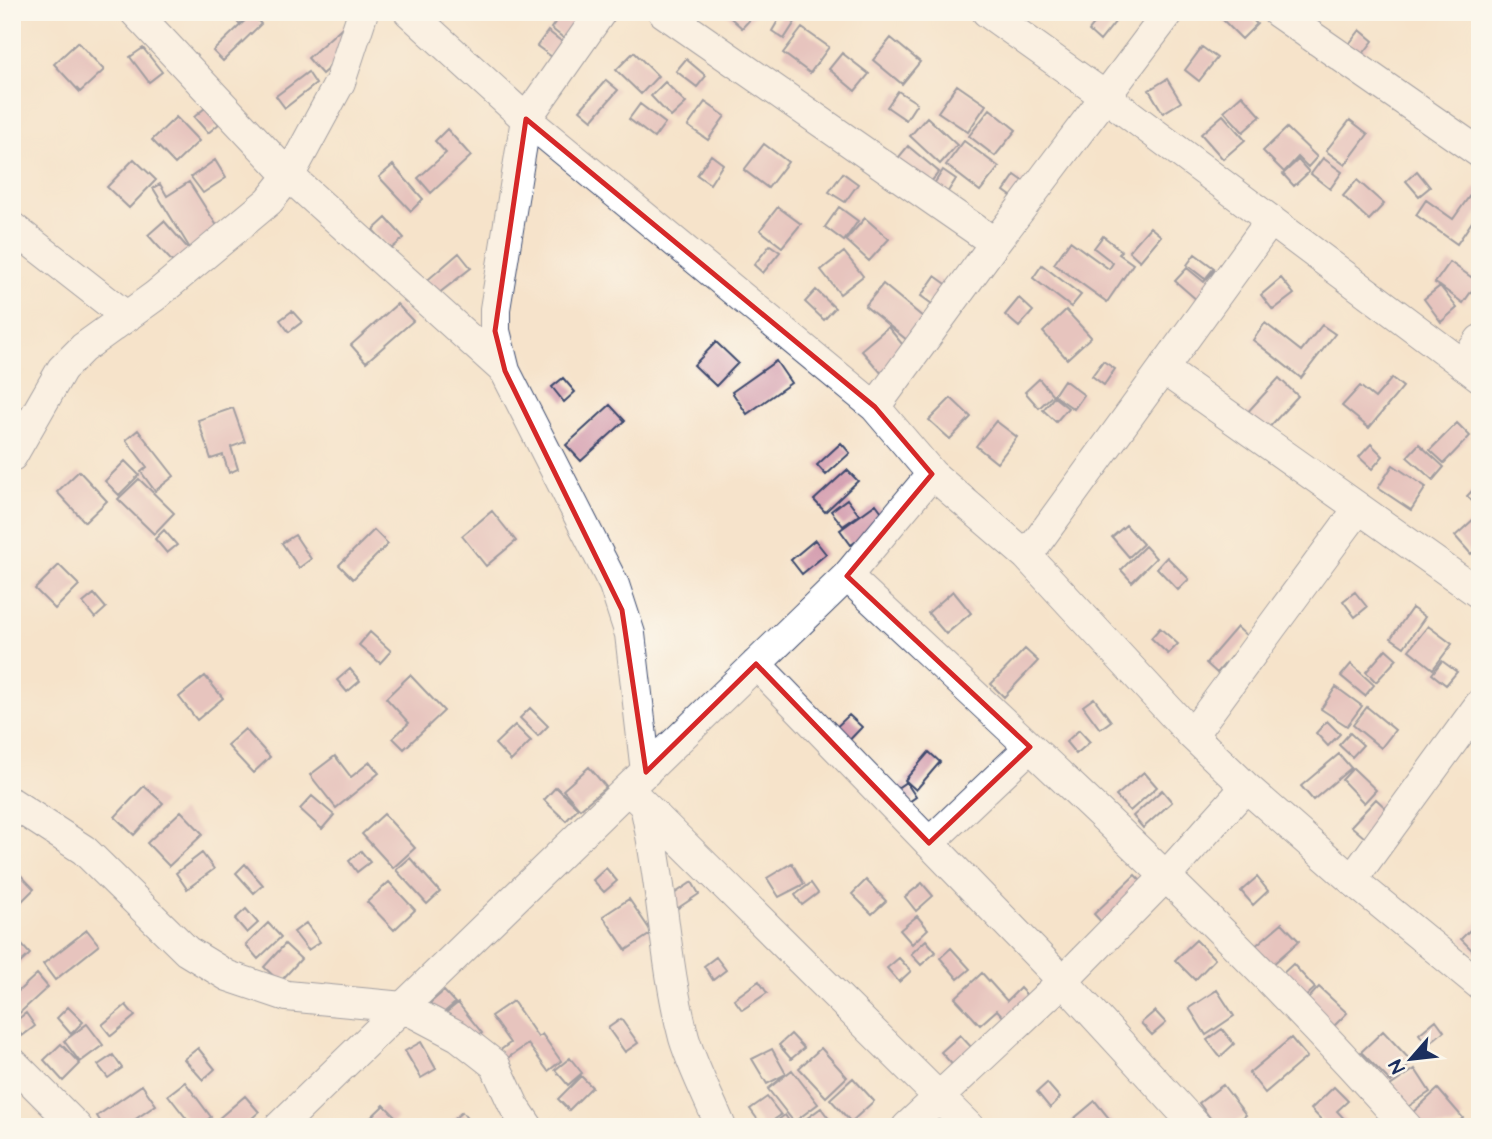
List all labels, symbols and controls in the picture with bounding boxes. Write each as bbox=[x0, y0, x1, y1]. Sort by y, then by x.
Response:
north arrow bbox=[1376, 1024, 1446, 1094]
text: N bbox=[1383, 1055, 1412, 1078]

